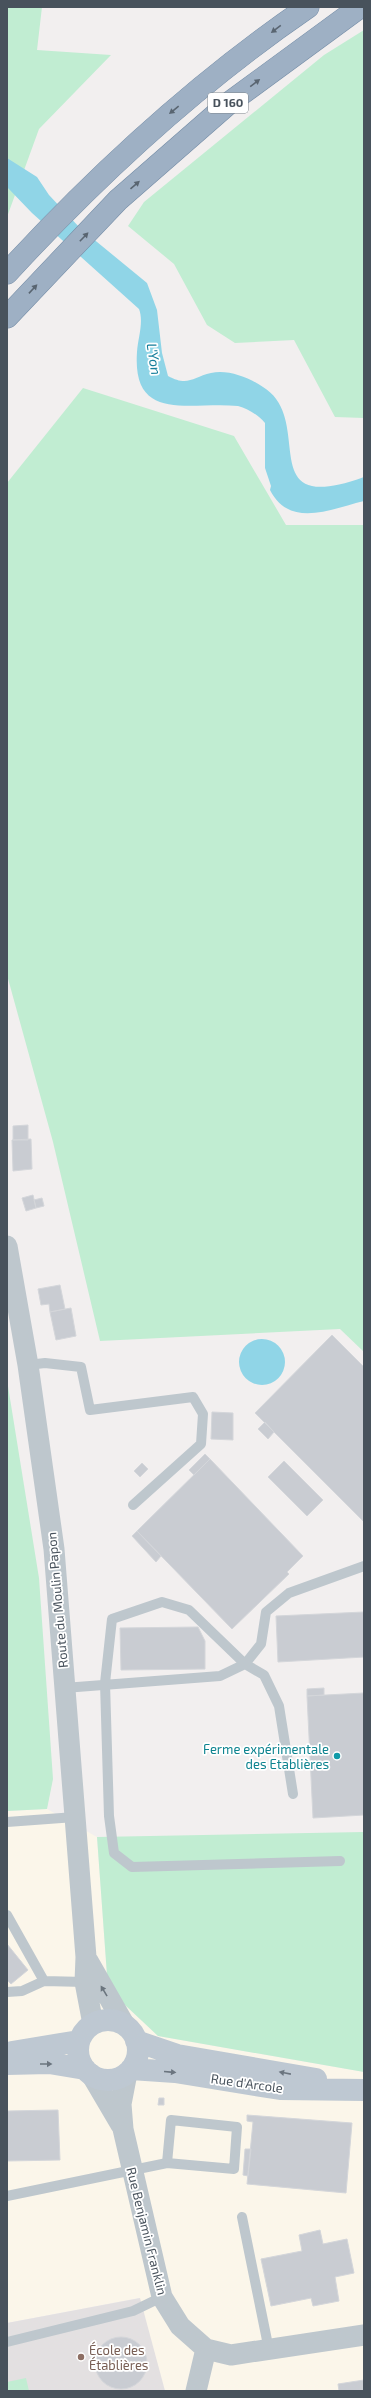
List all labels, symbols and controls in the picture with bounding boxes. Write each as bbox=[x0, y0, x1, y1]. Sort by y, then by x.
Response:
one-way arrow bbox=[271, 25, 282, 34]
one-way arrow bbox=[250, 79, 261, 87]
road number: D 160 bbox=[208, 93, 248, 113]
one-way arrow bbox=[169, 106, 180, 115]
one-way arrow bbox=[130, 181, 140, 190]
one-way arrow bbox=[79, 232, 88, 242]
one-way arrow bbox=[29, 284, 38, 294]
water label: L'Yon bbox=[144, 342, 165, 376]
street label: Route du Moulin Papon bbox=[43, 1531, 71, 1669]
place label: Ferme expérimentale des Etablières bbox=[203, 1741, 329, 1772]
marker: Ferme expérimentale des Etablières bbox=[332, 1751, 342, 1761]
one-way arrow bbox=[100, 1985, 107, 1997]
one-way arrow bbox=[40, 2061, 53, 2067]
one-way arrow bbox=[164, 2068, 176, 2075]
street label: Rue d'Arcole bbox=[210, 2070, 284, 2096]
one-way arrow bbox=[278, 2070, 291, 2076]
street label: Rue Benjamin Franklin bbox=[123, 2165, 171, 2297]
place label: École des Établières bbox=[89, 2341, 148, 2373]
marker: École des Établières bbox=[76, 2352, 86, 2362]

